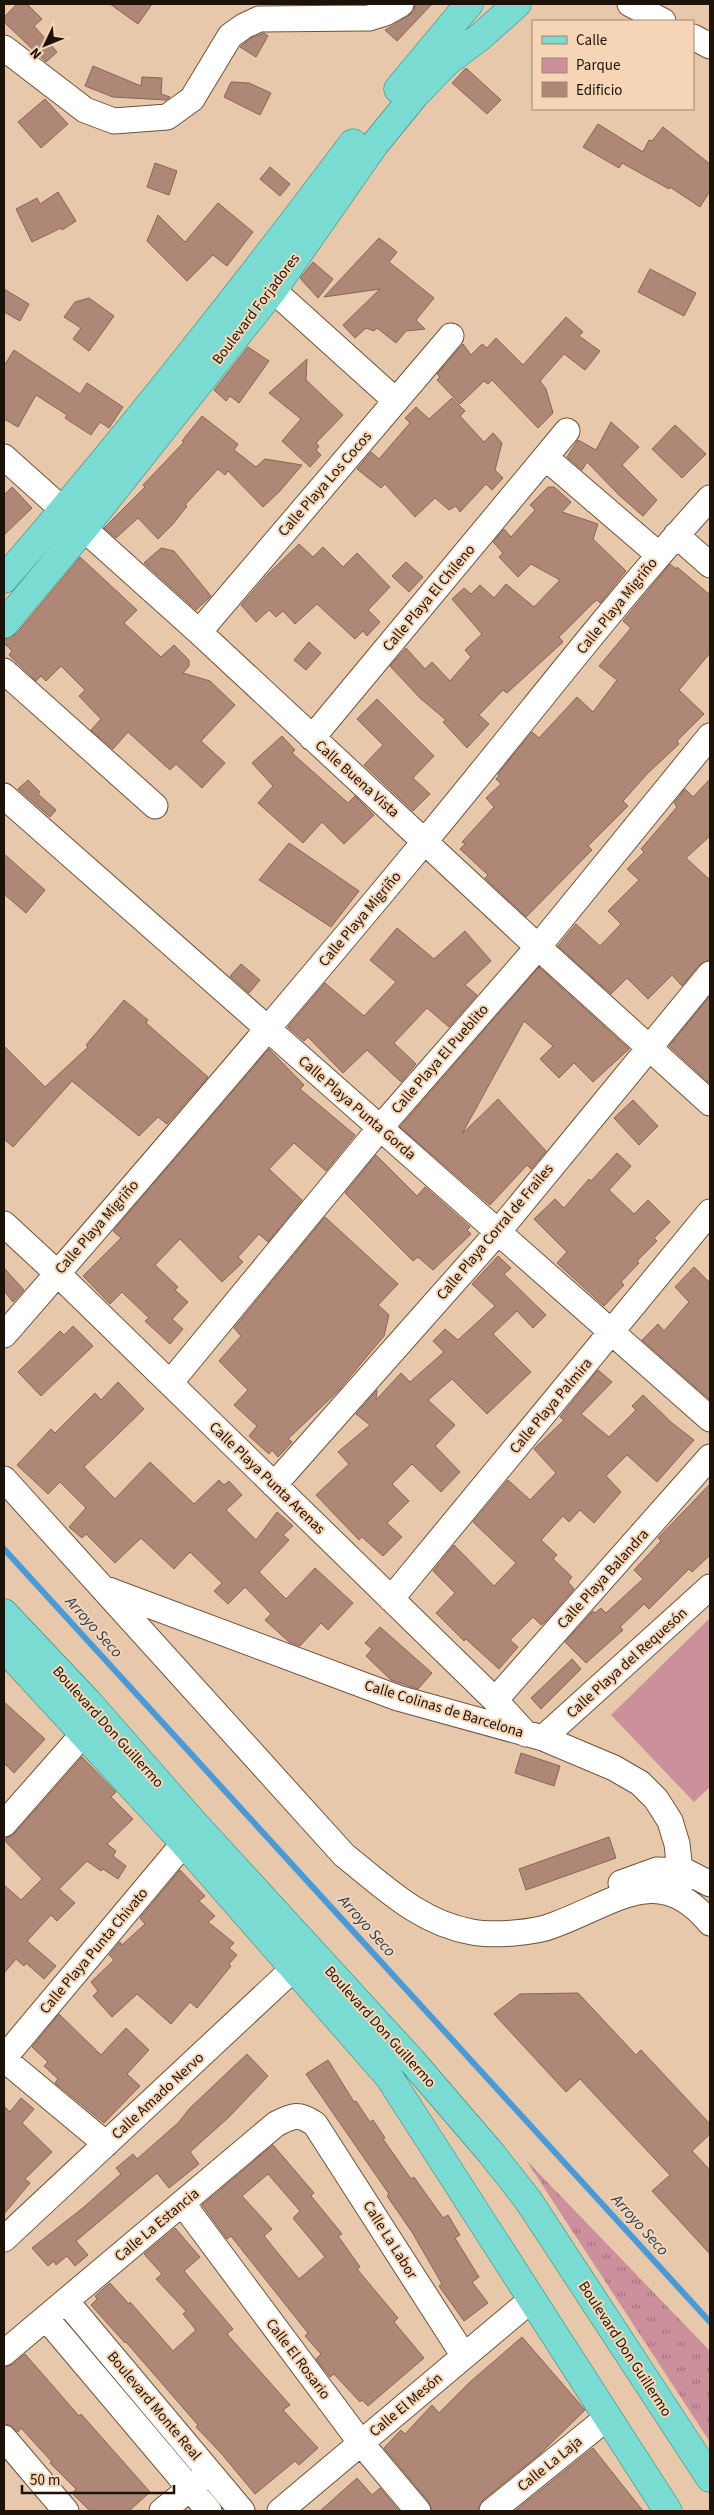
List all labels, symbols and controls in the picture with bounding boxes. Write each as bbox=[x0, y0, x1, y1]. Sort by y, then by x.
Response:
north arrow bbox=[20, 20, 70, 70]
legend bbox=[532, 20, 694, 110]
text: Calle bbox=[576, 30, 607, 51]
text: N bbox=[26, 43, 47, 63]
text: Parque bbox=[576, 55, 620, 76]
text: Edificio bbox=[576, 80, 623, 101]
street label: Boulevard Forjadores bbox=[207, 249, 305, 369]
street label: Calle Playa Los Cocos bbox=[273, 427, 377, 541]
street label: Calle Playa El Chileno bbox=[378, 540, 480, 656]
street label: Calle Playa Migriño bbox=[571, 553, 663, 659]
street label: Calle Buena Vista bbox=[310, 735, 404, 823]
street label: Calle Playa Migriño bbox=[314, 867, 406, 971]
street label: Calle Playa El Pueblito bbox=[386, 1000, 494, 1118]
street label: Calle Playa Punta Gorda bbox=[294, 1051, 420, 1165]
street label: Calle Playa Corral de Frailes bbox=[432, 1159, 558, 1305]
street label: Calle Playa Migriño bbox=[50, 1175, 144, 1279]
street label: Calle Playa Palmira bbox=[505, 1354, 597, 1458]
street label: Calle Playa Punta Arenas bbox=[204, 1417, 330, 1539]
street label: Calle Playa Balandra bbox=[552, 1524, 654, 1634]
water label: Arroyo Seco bbox=[60, 1591, 128, 1663]
street label: Calle Playa del Requesón bbox=[562, 1603, 692, 1723]
street label: Boulevard Don Guillermo bbox=[47, 1661, 169, 1793]
street label: Calle Colinas de Barcelona bbox=[362, 1675, 526, 1743]
street label: Calle Playa Punta Chivato bbox=[35, 1883, 153, 2019]
water label: Arroyo Seco bbox=[333, 1890, 401, 1962]
street label: Boulevard Don Guillermo bbox=[319, 1961, 441, 2093]
street label: Calle Amado Nervo bbox=[107, 2048, 209, 2144]
street label: Calle La Estancia bbox=[110, 2183, 204, 2267]
water label: Arroyo Seco bbox=[606, 2189, 674, 2261]
street label: Calle La Labor bbox=[358, 2197, 423, 2284]
street label: Boulevard Don Guillermo bbox=[573, 2277, 677, 2421]
street label: Calle El Rosario bbox=[261, 2314, 335, 2404]
street label: Boulevard Monte Real bbox=[102, 2347, 206, 2465]
street label: Calle El Mesón bbox=[365, 2368, 447, 2442]
street label: Calle La Laja bbox=[513, 2431, 587, 2497]
scale bar bbox=[22, 2462, 175, 2494]
text: 50 m bbox=[30, 2470, 60, 2491]

